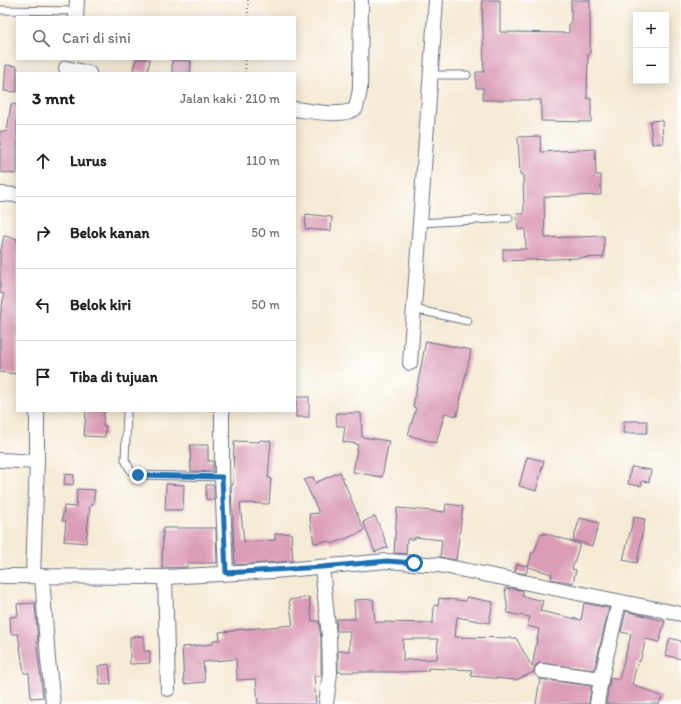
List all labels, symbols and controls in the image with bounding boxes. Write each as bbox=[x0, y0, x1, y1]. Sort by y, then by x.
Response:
map controls bbox=[633, 12, 669, 84]
button: + bbox=[633, 12, 669, 48]
search box bbox=[16, 16, 296, 60]
icon: search bbox=[30, 27, 52, 49]
text: Cari di sini bbox=[62, 29, 131, 47]
button: − bbox=[633, 48, 669, 84]
text: 3 mnt bbox=[32, 88, 75, 108]
text: Jalan kaki · 210 m bbox=[180, 91, 280, 106]
icon: ahead bbox=[32, 150, 54, 172]
text: Lurus bbox=[70, 152, 107, 170]
text: 110 m bbox=[246, 153, 280, 168]
icon: right bbox=[32, 222, 54, 244]
text: Belok kanan bbox=[70, 224, 150, 242]
text: 50 m bbox=[251, 225, 280, 240]
icon: left bbox=[32, 294, 54, 316]
text: Belok kiri bbox=[70, 296, 131, 314]
text: 50 m bbox=[251, 297, 280, 312]
icon: arrive bbox=[32, 366, 54, 388]
text: Tiba di tujuan bbox=[70, 368, 158, 386]
route end bbox=[129, 466, 147, 484]
route start bbox=[405, 554, 423, 572]

